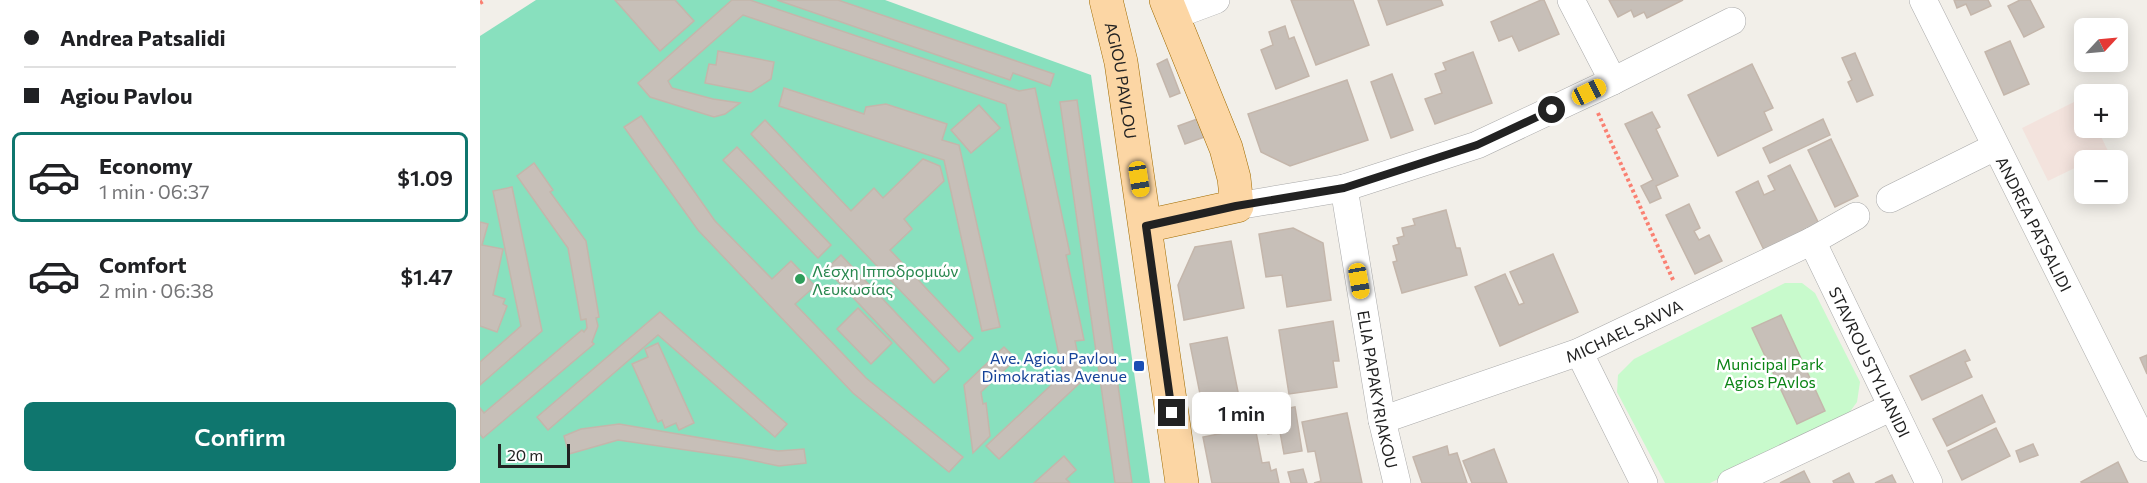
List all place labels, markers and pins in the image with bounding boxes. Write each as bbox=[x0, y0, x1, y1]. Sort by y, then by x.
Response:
place label: Λέσχη Ιπποδρομιών Λευκωσίας bbox=[812, 261, 958, 298]
marker: Λέσχη Ιπποδρομιών Λευκωσίας bbox=[793, 272, 807, 286]
place label: Ave. Agiou Pavlou - Dimokratias Avenue bbox=[982, 348, 1127, 385]
marker: Ave. Agiou Pavlou - Dimokratias Avenue bbox=[1132, 359, 1146, 373]

